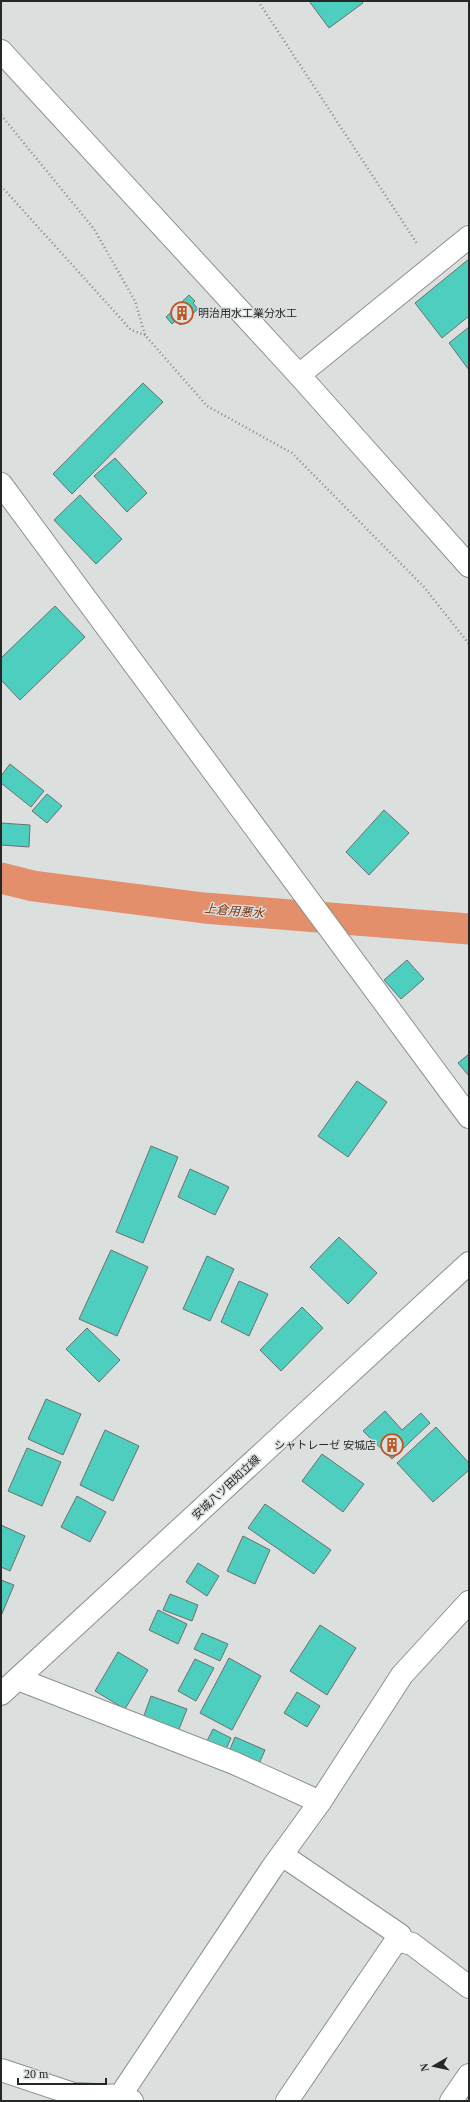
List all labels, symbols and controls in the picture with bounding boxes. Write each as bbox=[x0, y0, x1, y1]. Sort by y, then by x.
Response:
building icon: 明治用水工業分水工 bbox=[169, 300, 195, 326]
place label: 明治用水工業分水工 bbox=[198, 307, 297, 319]
water label: 上倉用悪水 bbox=[203, 901, 266, 921]
building icon: シャトレーゼ 安城店 bbox=[379, 1432, 405, 1458]
place label: シャトレーゼ 安城店 bbox=[274, 1439, 376, 1451]
street label: 安城八ツ田知立線 bbox=[190, 1453, 262, 1521]
north arrow bbox=[414, 2046, 454, 2086]
scale bar bbox=[18, 2060, 106, 2086]
text: N bbox=[418, 2063, 431, 2072]
text: 20 m bbox=[24, 2067, 49, 2081]

